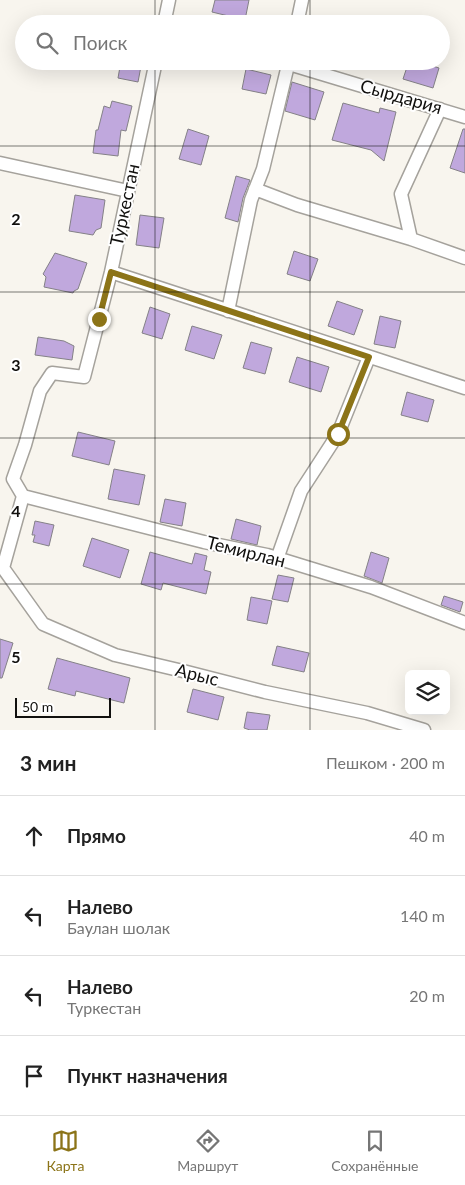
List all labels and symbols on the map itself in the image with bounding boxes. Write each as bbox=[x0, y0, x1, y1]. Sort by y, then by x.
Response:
street label: Сырдария bbox=[358, 74, 445, 118]
street label: Туркестан bbox=[105, 162, 143, 248]
text: 2 bbox=[11, 209, 21, 228]
route end bbox=[88, 308, 111, 331]
text: 3 bbox=[11, 355, 21, 374]
route start bbox=[327, 423, 350, 446]
text: 4 bbox=[11, 501, 21, 520]
street label: Темирлан bbox=[205, 531, 288, 571]
text: 5 bbox=[11, 647, 21, 666]
street label: Арыс bbox=[173, 658, 222, 690]
scale bar bbox=[15, 695, 111, 718]

